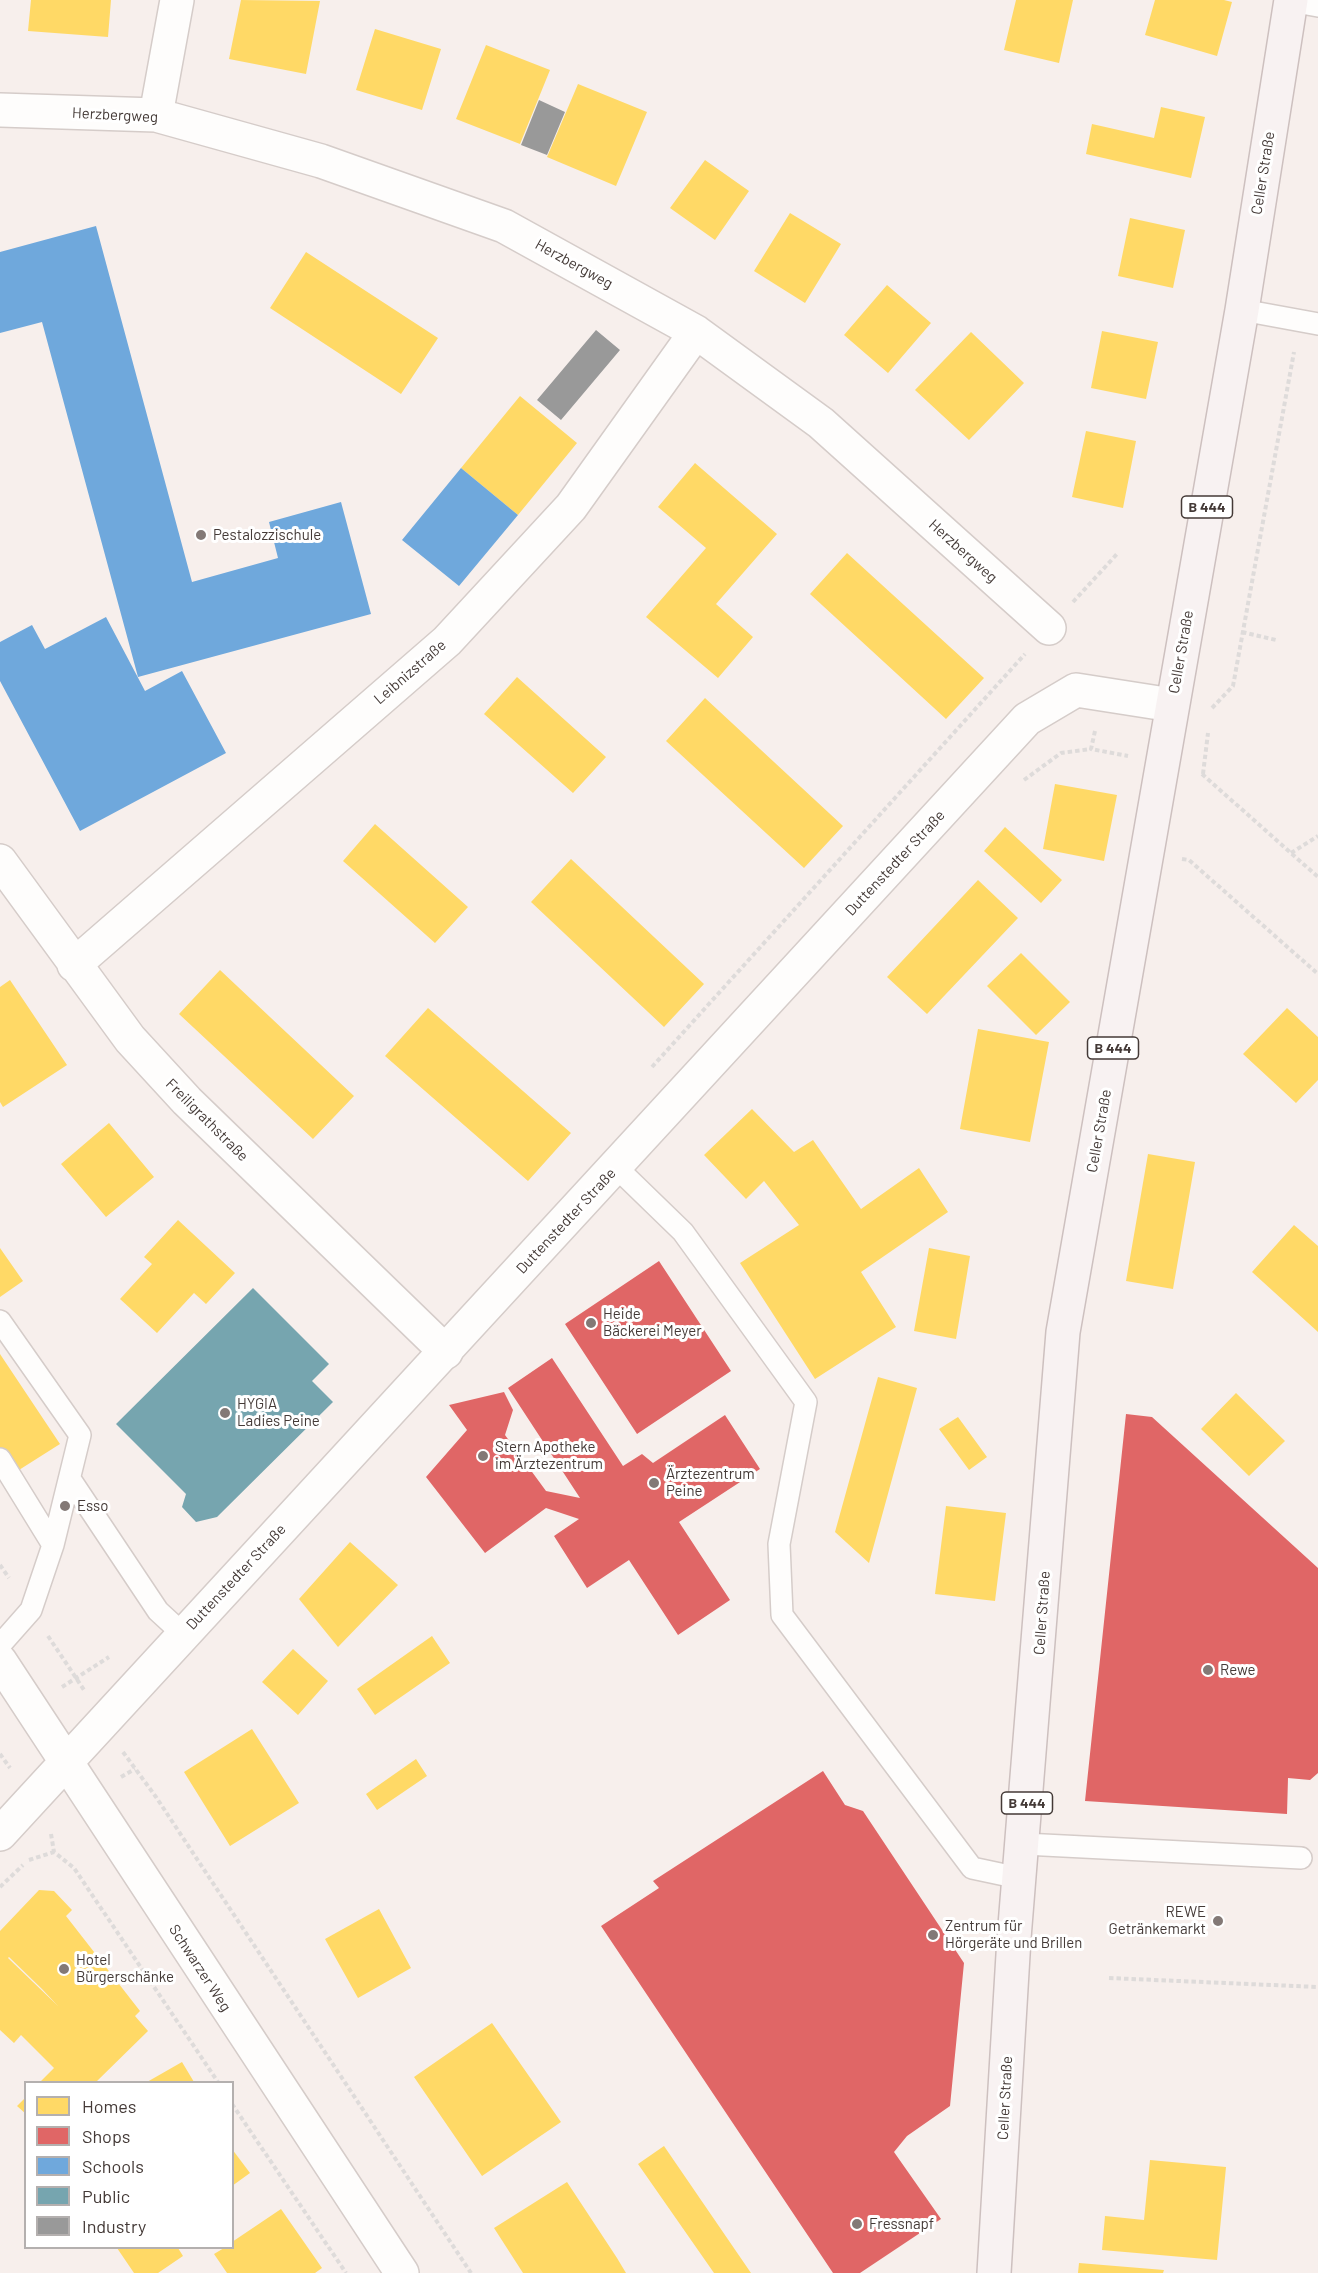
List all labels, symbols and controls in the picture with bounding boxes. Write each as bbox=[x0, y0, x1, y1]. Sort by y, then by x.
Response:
street label: Herzbergweg bbox=[72, 104, 158, 126]
street label: Celler Straße bbox=[1248, 130, 1278, 216]
street label: Herzbergweg bbox=[532, 235, 616, 293]
road number: B 444 bbox=[1182, 496, 1232, 518]
street label: Herzbergweg bbox=[925, 516, 1001, 586]
place label: Pestalozzischule bbox=[213, 526, 321, 544]
marker: Pestalozzischule bbox=[194, 528, 208, 542]
street label: Celler Straße bbox=[1165, 609, 1197, 695]
street label: Leibnizstraße bbox=[370, 636, 450, 708]
street label: Duttenstedter Straße bbox=[841, 806, 949, 920]
road number: B 444 bbox=[1088, 1037, 1138, 1059]
street label: Freiligrathstraße bbox=[162, 1075, 252, 1165]
street label: Celler Straße bbox=[1083, 1088, 1115, 1174]
street label: Duttenstedter Straße bbox=[512, 1164, 620, 1278]
place label: Heide Bäckerei Meyer bbox=[603, 1305, 702, 1340]
marker: Heide Bäckerei Meyer bbox=[584, 1316, 598, 1330]
place label: HYGIA Ladies Peine bbox=[237, 1395, 320, 1430]
marker: HYGIA Ladies Peine bbox=[218, 1406, 232, 1420]
place label: Stern Apotheke im Ärztezentrum bbox=[495, 1438, 603, 1473]
marker: Stern Apotheke im Ärztezentrum bbox=[476, 1449, 490, 1463]
place label: Ärztezentrum Peine bbox=[666, 1465, 755, 1500]
marker: Ärztezentrum Peine bbox=[647, 1476, 661, 1490]
place label: Esso bbox=[77, 1497, 108, 1515]
marker: Esso bbox=[58, 1499, 72, 1513]
street label: Duttenstedter Straße bbox=[182, 1520, 290, 1634]
street label: Celler Straße bbox=[1030, 1570, 1054, 1656]
place label: Rewe bbox=[1220, 1661, 1255, 1679]
marker: Rewe bbox=[1201, 1663, 1215, 1677]
road number: B 444 bbox=[1002, 1792, 1052, 1814]
place label: REWE Getränkemarkt bbox=[1109, 1903, 1206, 1938]
marker: REWE Getränkemarkt bbox=[1211, 1914, 1225, 1928]
place label: Zentrum für Hörgeräte und Brillen bbox=[945, 1917, 1082, 1952]
street label: Schwarzer Weg bbox=[165, 1921, 235, 2015]
marker: Zentrum für Hörgeräte und Brillen bbox=[926, 1928, 940, 1942]
place label: Hotel Bürgerschänke bbox=[76, 1951, 174, 1986]
marker: Hotel Bürgerschänke bbox=[57, 1962, 71, 1976]
street label: Celler Straße bbox=[994, 2056, 1016, 2140]
legend bbox=[24, 2081, 234, 2249]
text: Homes bbox=[82, 2095, 136, 2117]
text: Shops bbox=[82, 2125, 131, 2147]
text: Schools bbox=[82, 2155, 144, 2177]
text: Public bbox=[82, 2185, 130, 2207]
text: Industry bbox=[82, 2215, 146, 2237]
place label: Fressnapf bbox=[869, 2215, 934, 2233]
marker: Fressnapf bbox=[850, 2217, 864, 2231]

